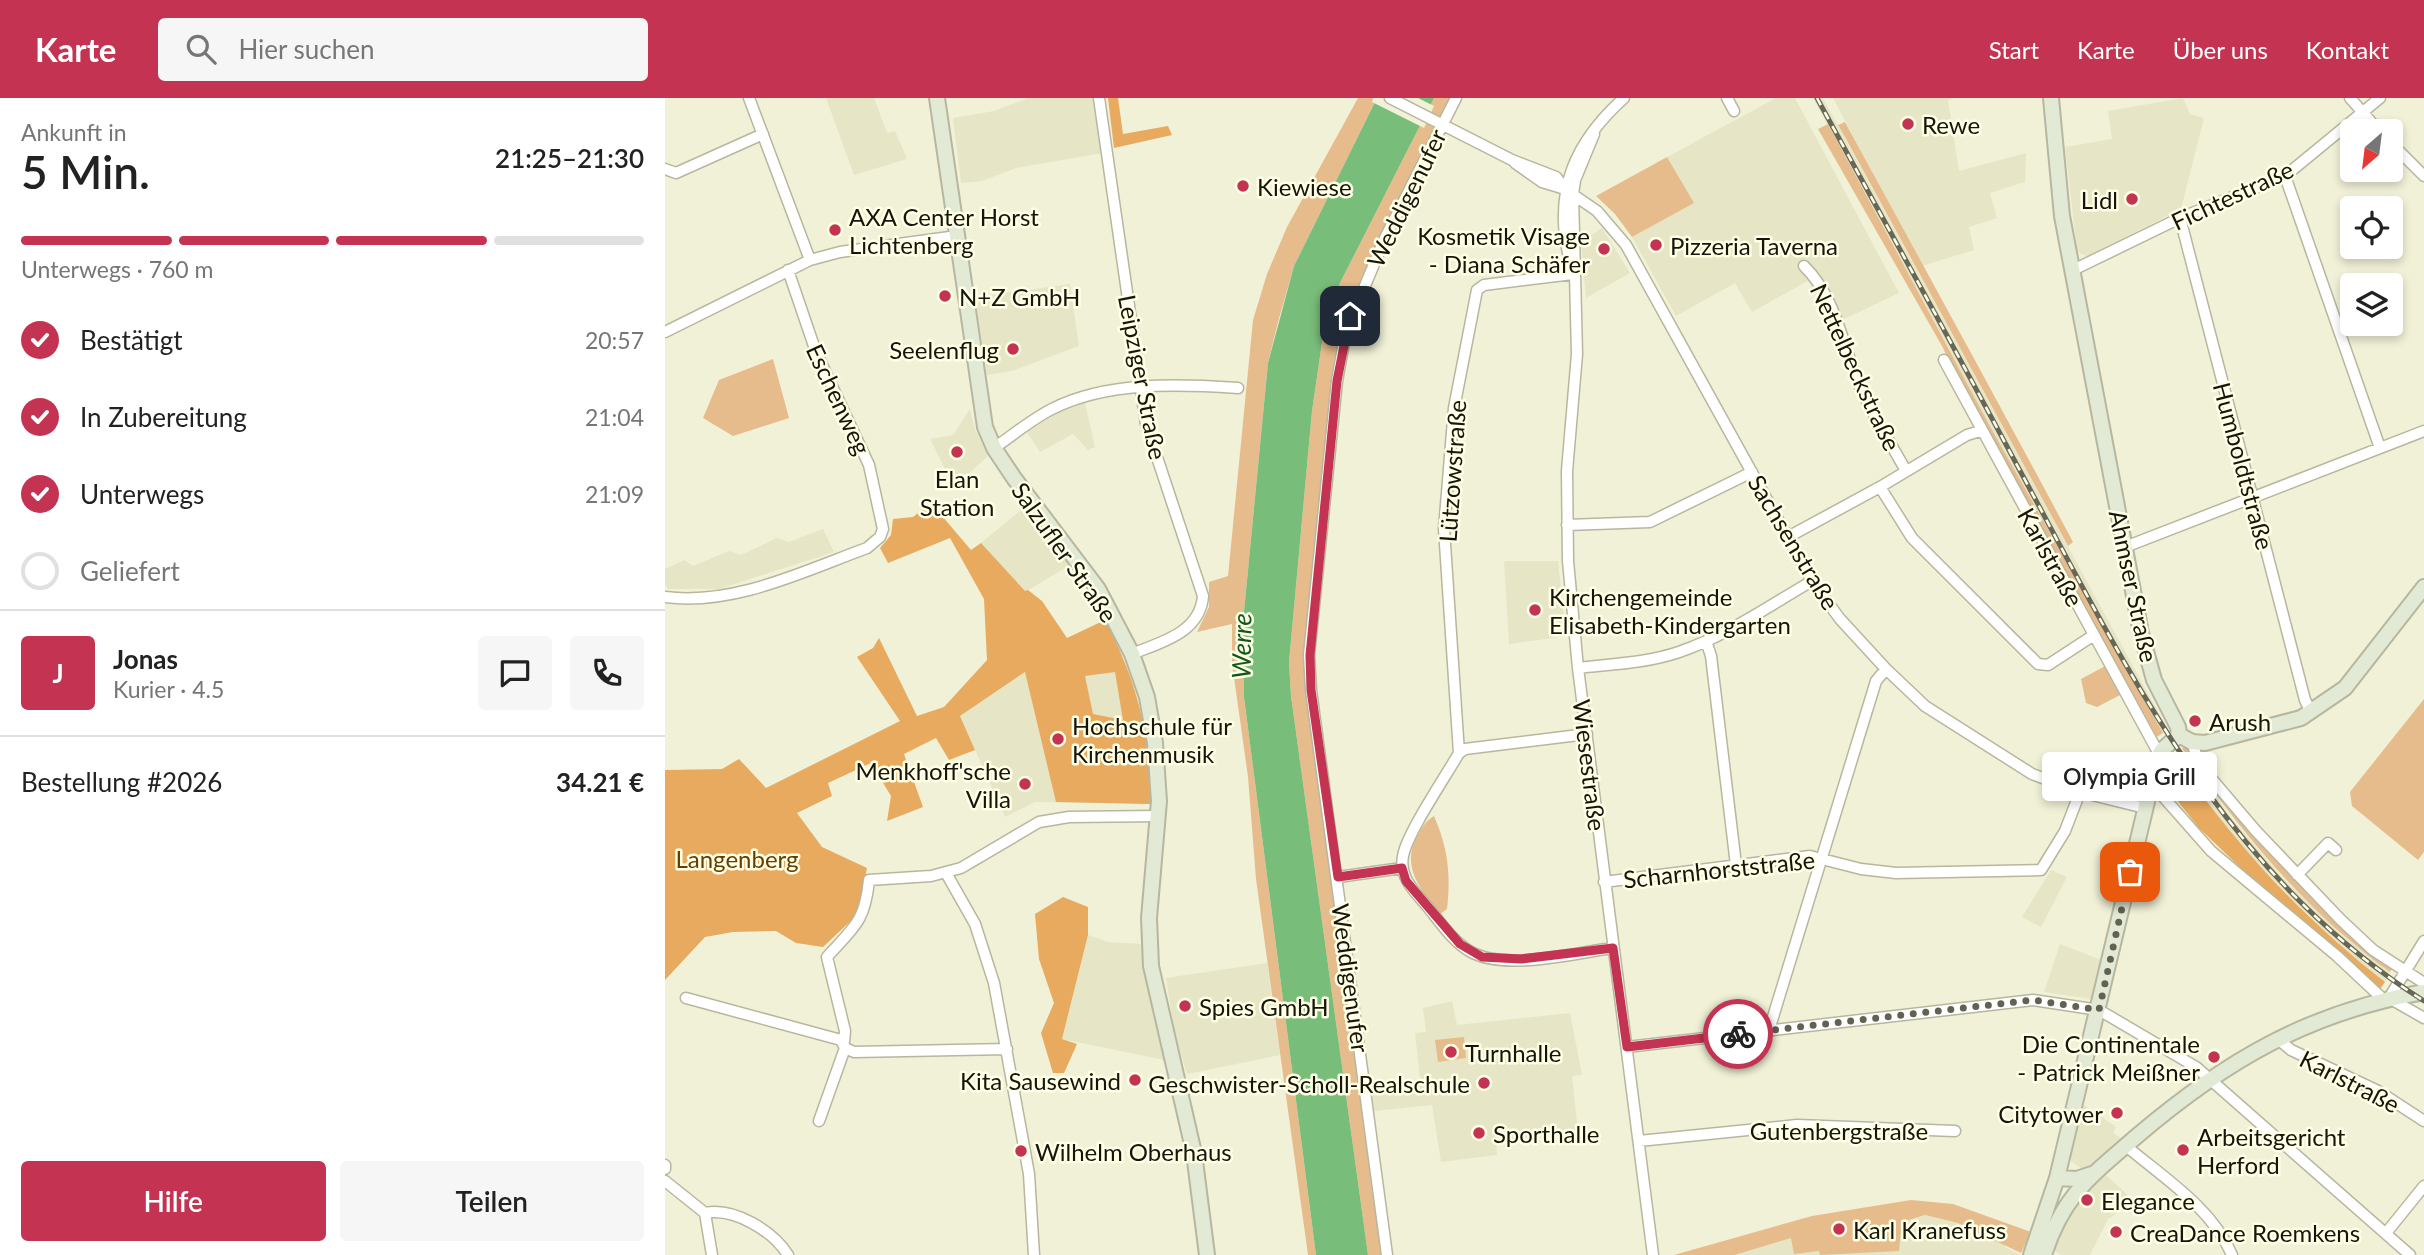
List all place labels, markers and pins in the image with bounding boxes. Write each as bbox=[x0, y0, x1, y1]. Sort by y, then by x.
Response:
place label: Rewe bbox=[1922, 110, 1980, 139]
marker: Rewe bbox=[1900, 116, 1916, 132]
place label: Kiewiese bbox=[1257, 172, 1352, 201]
marker: Kiewiese bbox=[1235, 178, 1251, 194]
place label: Lidl bbox=[2081, 185, 2118, 214]
marker: Lidl bbox=[2124, 191, 2140, 207]
place label: AXA Center Horst Lichtenberg bbox=[849, 202, 1039, 259]
place label: Kosmetik Visage - Diana Schäfer bbox=[1417, 221, 1590, 278]
marker: AXA Center Horst Lichtenberg bbox=[827, 222, 843, 238]
place label: Pizzeria Taverna bbox=[1670, 231, 1838, 260]
marker: Pizzeria Taverna bbox=[1648, 237, 1664, 253]
marker: Kosmetik Visage - Diana Schäfer bbox=[1596, 241, 1612, 257]
place label: N+Z GmbH bbox=[959, 282, 1080, 311]
pin bbox=[1320, 286, 1380, 346]
marker: N+Z GmbH bbox=[937, 288, 953, 304]
place label: Seelenflug bbox=[889, 335, 999, 364]
marker: Seelenflug bbox=[1005, 341, 1021, 357]
marker: Elan Station bbox=[949, 444, 965, 460]
place label: Elan Station bbox=[920, 464, 994, 521]
place label: Kirchengemeinde Elisabeth-Kindergarten bbox=[1549, 582, 1791, 639]
marker: Kirchengemeinde Elisabeth-Kindergarten bbox=[1527, 602, 1543, 618]
place label: Arush bbox=[2209, 707, 2271, 736]
place label: Hochschule für Kirchenmusik bbox=[1072, 711, 1232, 768]
marker: Arush bbox=[2187, 713, 2203, 729]
marker: Hochschule für Kirchenmusik bbox=[1050, 731, 1066, 747]
callout: Olympia Grill bbox=[2043, 753, 2217, 802]
place label: Menkhoff'sche Villa bbox=[856, 756, 1011, 813]
marker: Menkhoff'sche Villa bbox=[1017, 776, 1033, 792]
pin bbox=[2100, 842, 2160, 902]
place label: Spies GmbH bbox=[1199, 992, 1329, 1021]
marker: Spies GmbH bbox=[1177, 998, 1193, 1014]
place label: Die Continentale - Patrick Meißner bbox=[2017, 1029, 2200, 1086]
place label: Turnhalle bbox=[1465, 1038, 1562, 1067]
marker: Turnhalle bbox=[1443, 1044, 1459, 1060]
marker: Die Continentale - Patrick Meißner bbox=[2206, 1049, 2222, 1065]
place label: Kita Sausewind bbox=[960, 1066, 1121, 1095]
place label: Geschwister-Scholl-Realschule bbox=[1148, 1069, 1470, 1098]
marker: Kita Sausewind bbox=[1127, 1072, 1143, 1088]
marker: Geschwister-Scholl-Realschule bbox=[1476, 1075, 1492, 1091]
place label: Citytower bbox=[1998, 1099, 2103, 1128]
marker: Citytower bbox=[2109, 1105, 2125, 1121]
place label: Sporthalle bbox=[1493, 1119, 1599, 1148]
place label: Arbeitsgericht Herford bbox=[2197, 1122, 2346, 1179]
marker: Sporthalle bbox=[1471, 1125, 1487, 1141]
place label: Wilhelm Oberhaus bbox=[1035, 1137, 1232, 1166]
marker: Arbeitsgericht Herford bbox=[2175, 1142, 2191, 1158]
marker: Wilhelm Oberhaus bbox=[1013, 1143, 1029, 1159]
place label: Elegance bbox=[2101, 1186, 2195, 1215]
marker: Elegance bbox=[2079, 1192, 2095, 1208]
place label: Karl Kranefuss bbox=[1853, 1215, 2006, 1244]
place label: CreaDance Roemkens bbox=[2130, 1218, 2360, 1247]
marker: Karl Kranefuss bbox=[1831, 1221, 1847, 1237]
marker: CreaDance Roemkens bbox=[2108, 1224, 2124, 1240]

